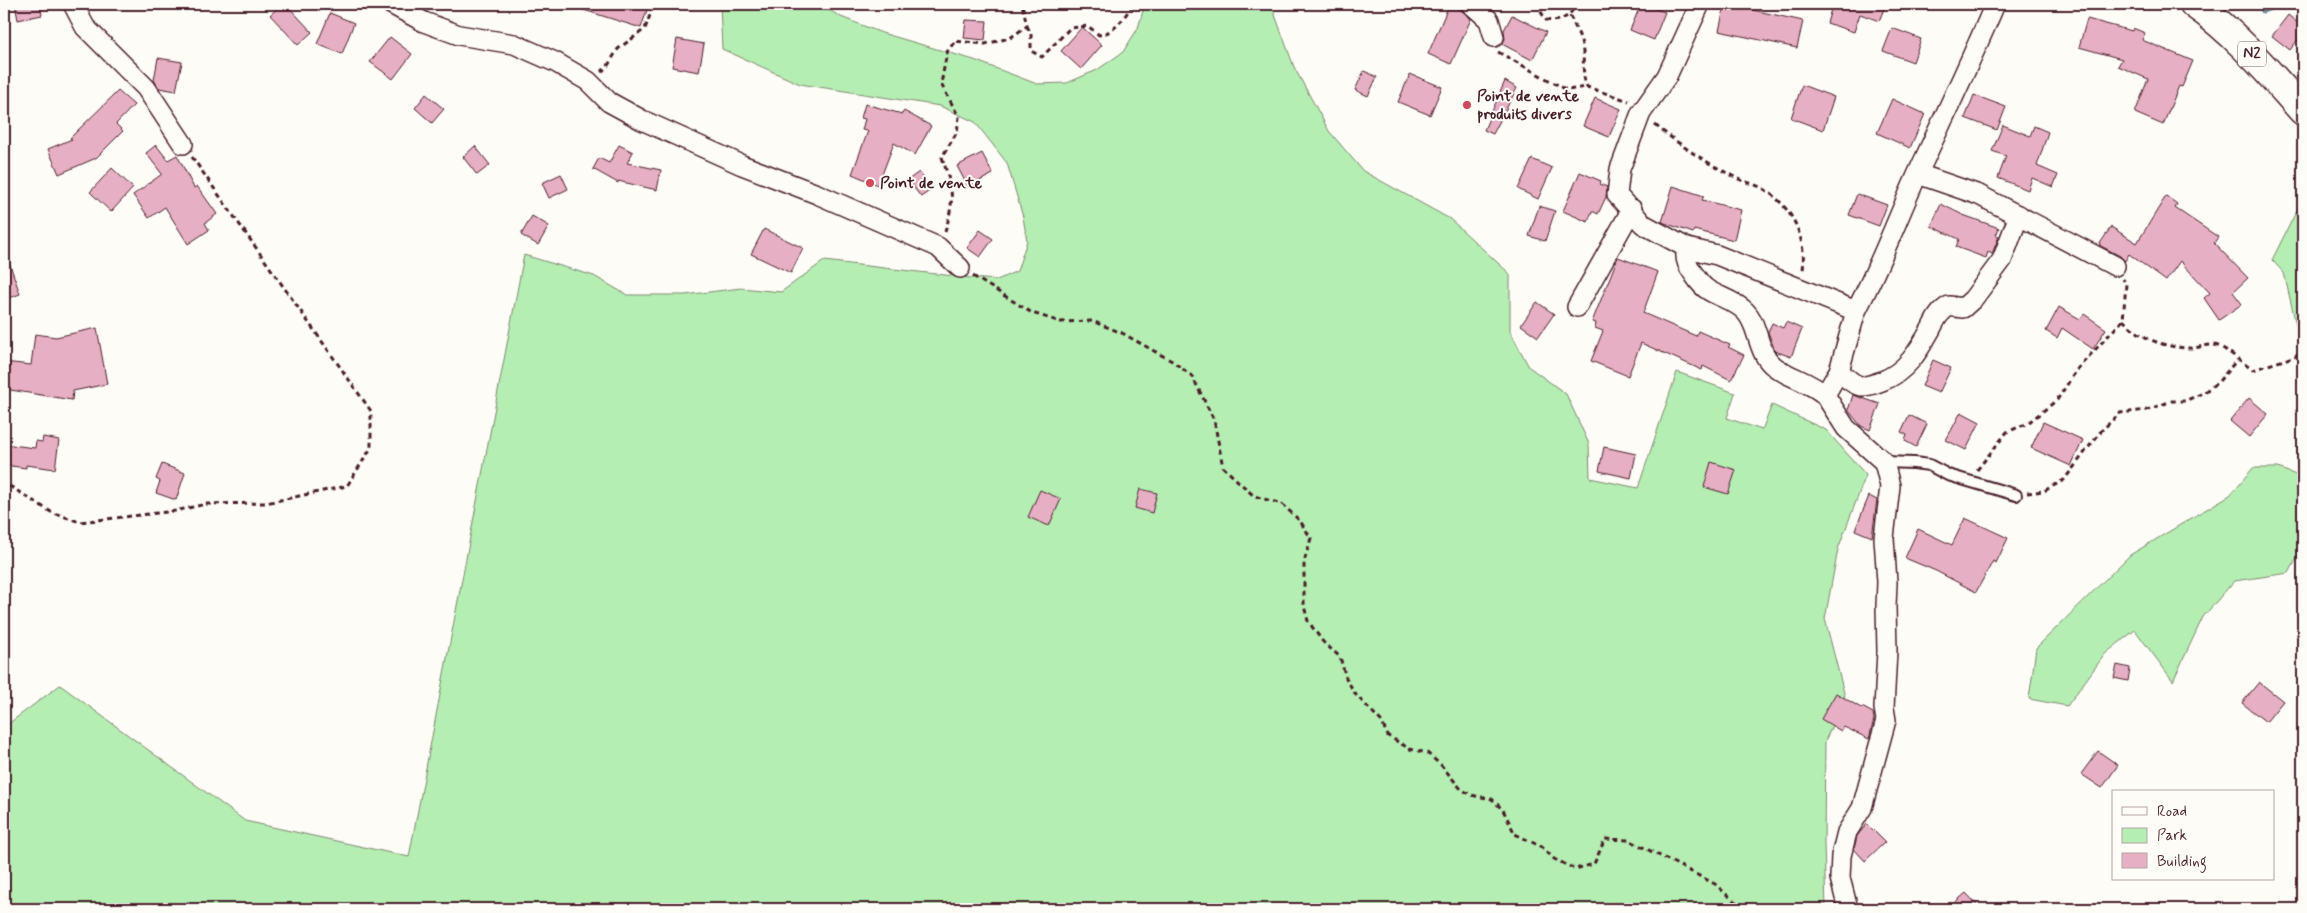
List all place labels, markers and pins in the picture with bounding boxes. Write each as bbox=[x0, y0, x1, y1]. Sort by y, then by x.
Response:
place label: Point de vente produits divers bbox=[1477, 86, 1580, 125]
marker: Point de vente produits divers bbox=[1461, 99, 1473, 111]
place label: Point de vente bbox=[880, 173, 983, 194]
marker: Point de vente bbox=[864, 177, 876, 189]

